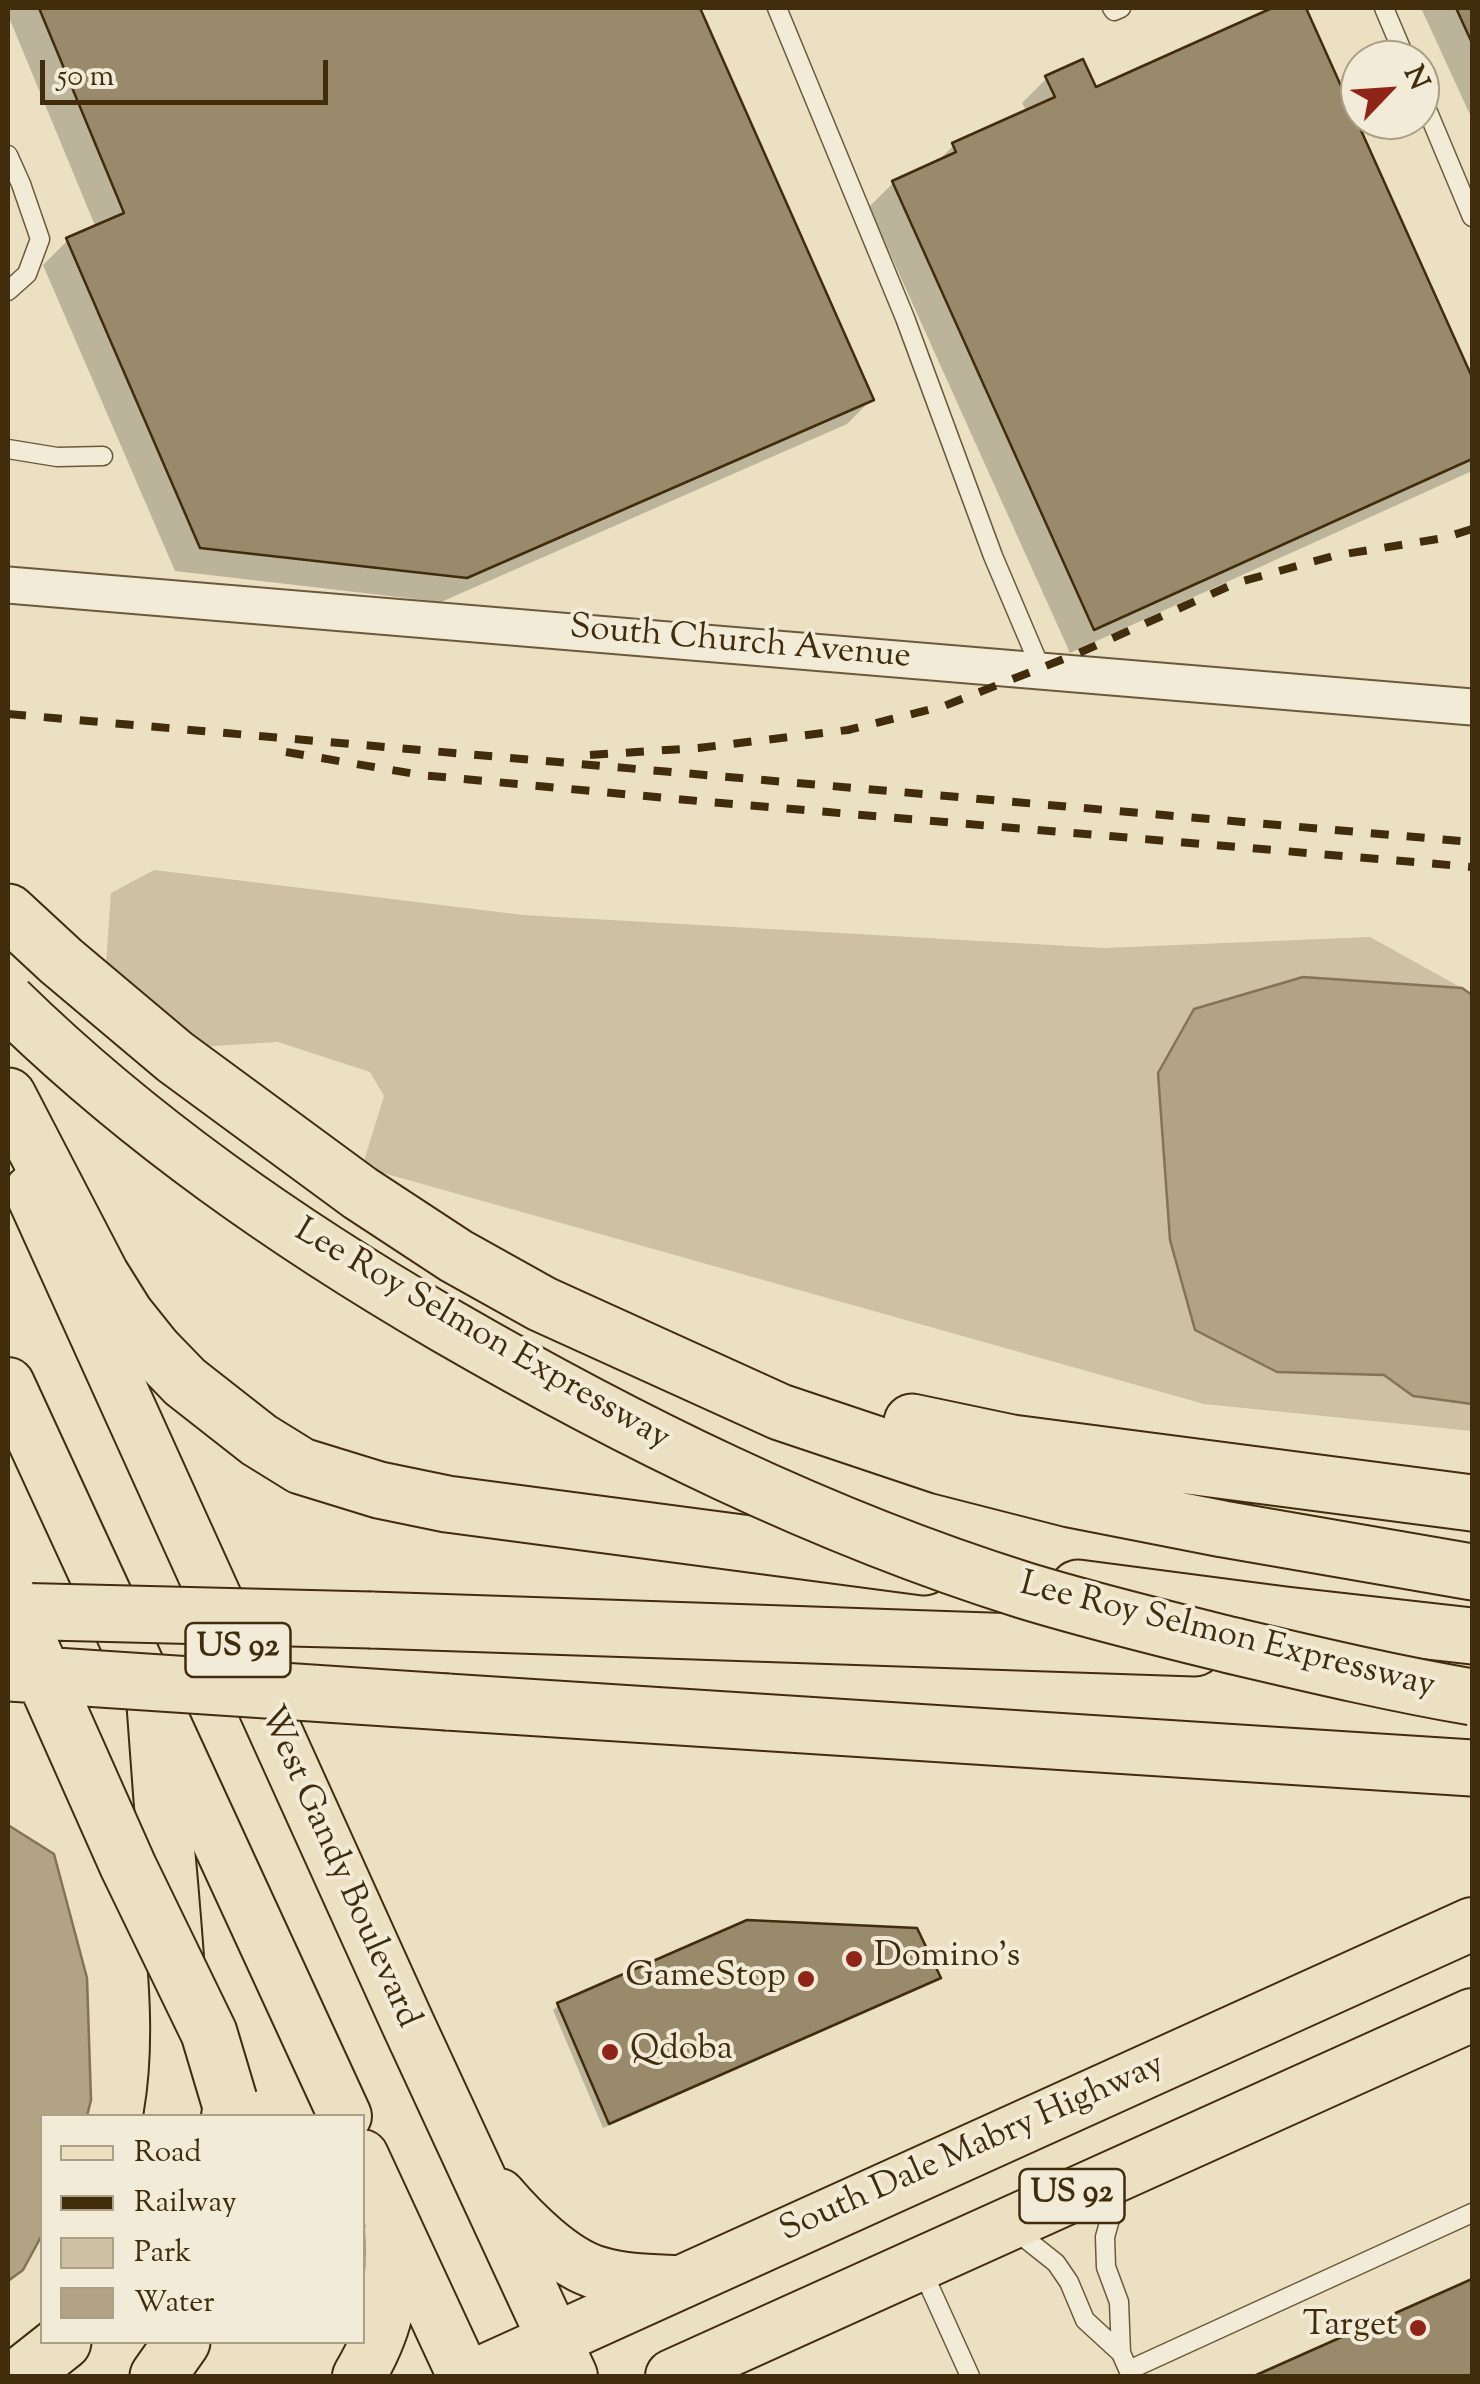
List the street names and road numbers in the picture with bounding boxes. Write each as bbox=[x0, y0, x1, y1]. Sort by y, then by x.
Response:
street label: South Church Avenue bbox=[568, 609, 912, 681]
street label: Lee Roy Selmon Expressway bbox=[286, 1212, 676, 1462]
street label: Lee Roy Selmon Expressway bbox=[1015, 1566, 1439, 1710]
road number: US 92 bbox=[186, 1623, 290, 1677]
street label: West Gandy Boulevard bbox=[247, 1701, 427, 2035]
street label: South Dale Mabry Highway bbox=[774, 2046, 1172, 2254]
road number: US 92 bbox=[1020, 2169, 1124, 2223]

